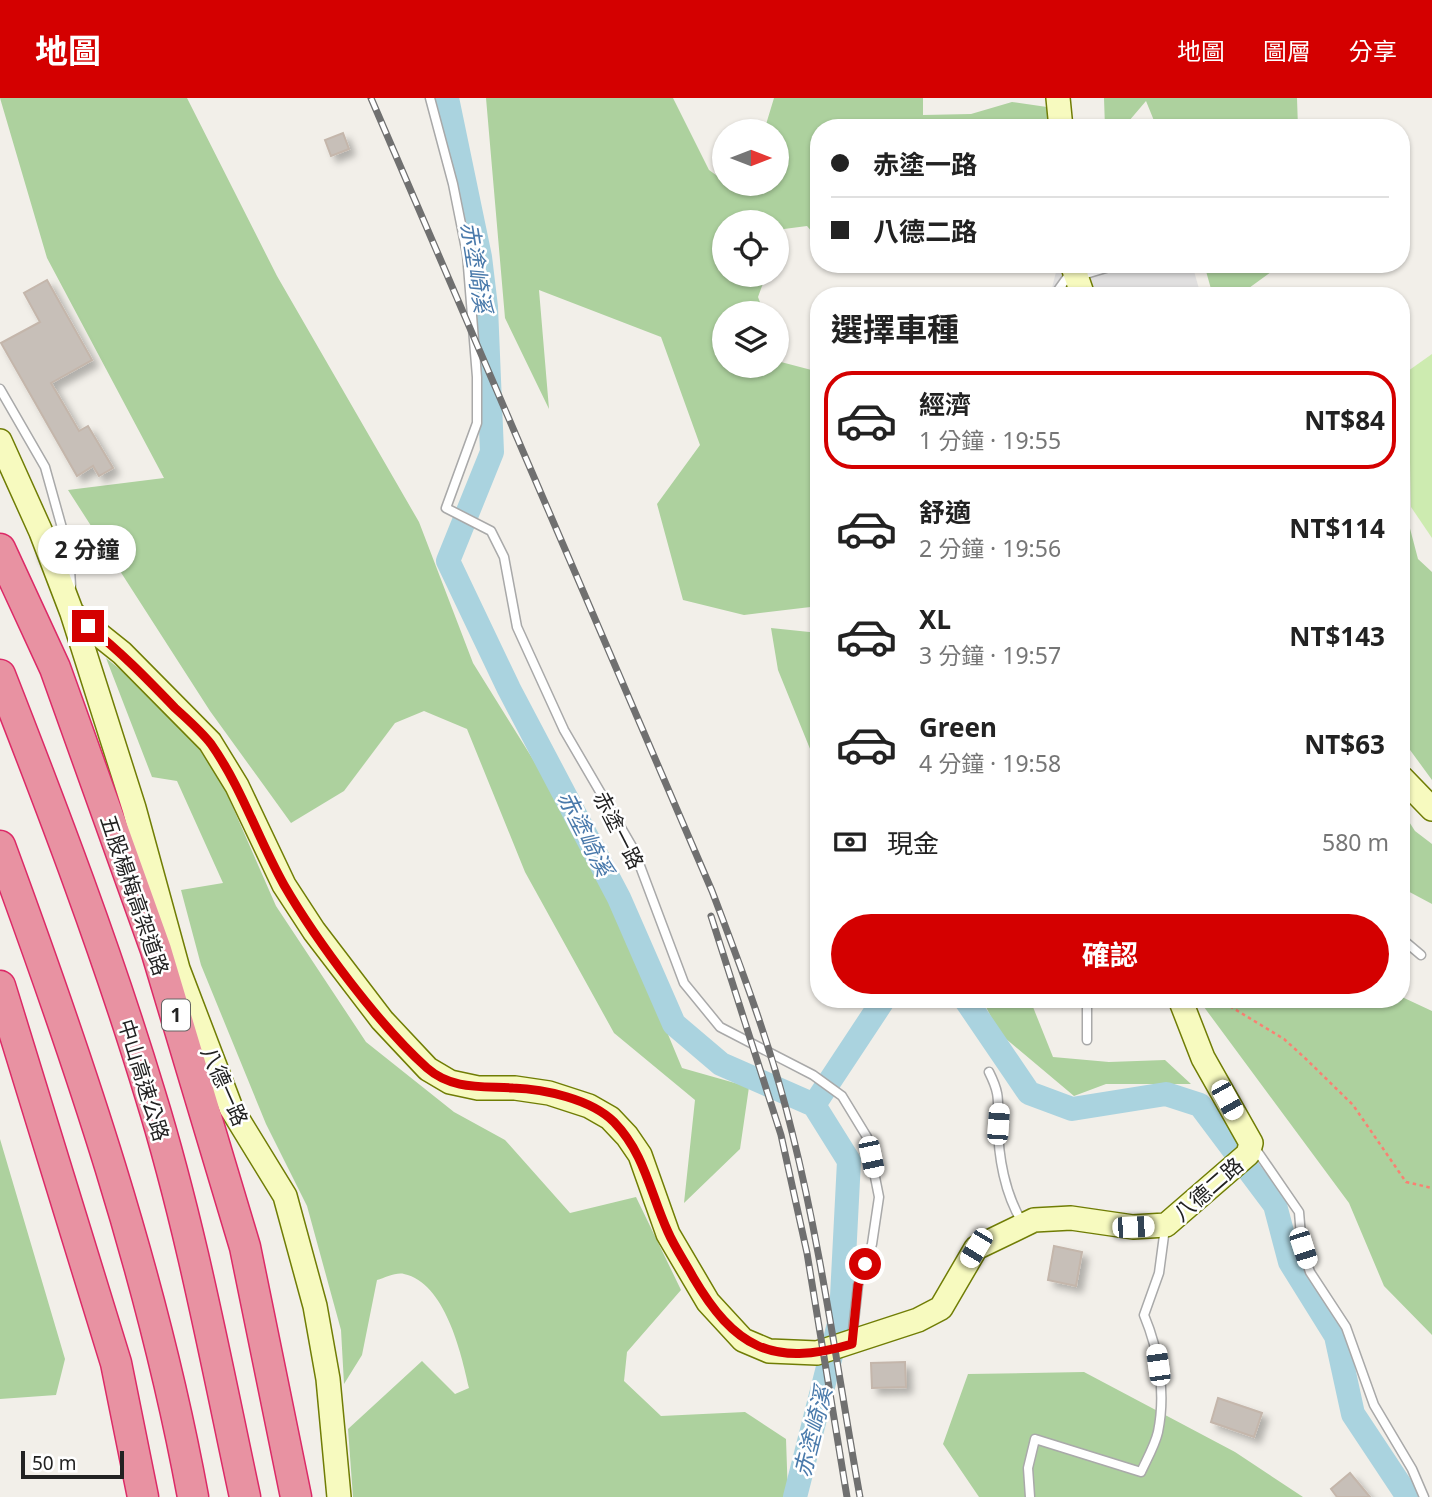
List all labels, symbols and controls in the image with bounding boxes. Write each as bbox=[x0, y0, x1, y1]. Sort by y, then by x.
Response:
text: 地圖 bbox=[35, 28, 101, 73]
text: 地圖 bbox=[1177, 34, 1225, 67]
text: 圖層 bbox=[1263, 34, 1311, 67]
text: 分享 bbox=[1349, 34, 1397, 67]
north arrow bbox=[712, 119, 789, 196]
map controls bbox=[712, 119, 789, 378]
text: 赤塗一路 bbox=[873, 146, 977, 182]
button: locate bbox=[712, 210, 789, 287]
text: 八德二路 bbox=[873, 213, 977, 249]
water label: 赤塗崎溪 bbox=[454, 219, 500, 318]
button: layers bbox=[712, 301, 789, 378]
text: 選擇車種 bbox=[831, 307, 959, 350]
text: 經濟 bbox=[919, 386, 971, 422]
icon: car bbox=[835, 389, 898, 452]
text: NT$84 bbox=[1304, 402, 1385, 438]
text: 1 分鐘 · 19:55 bbox=[919, 424, 1061, 456]
text: 舒適 bbox=[919, 494, 971, 530]
icon: car bbox=[835, 497, 898, 560]
text: NT$114 bbox=[1289, 510, 1385, 546]
callout: 2 分鐘 bbox=[39, 524, 137, 574]
text: 2 分鐘 · 19:56 bbox=[919, 532, 1061, 564]
text: 2 分鐘 bbox=[54, 533, 120, 565]
text: XL bbox=[919, 601, 951, 637]
icon: car bbox=[835, 605, 898, 668]
route end bbox=[72, 610, 104, 642]
text: NT$143 bbox=[1289, 618, 1385, 654]
text: 3 分鐘 · 19:57 bbox=[919, 639, 1061, 671]
text: Green bbox=[919, 709, 997, 745]
icon: car bbox=[835, 713, 898, 776]
text: NT$63 bbox=[1304, 726, 1385, 762]
text: 4 分鐘 · 19:58 bbox=[919, 747, 1061, 779]
water label: 赤塗崎溪 bbox=[551, 785, 623, 884]
street label: 赤塗一路 bbox=[587, 786, 651, 874]
street label: 五股楊梅高架道路 bbox=[94, 811, 176, 979]
icon: cash bbox=[831, 823, 869, 861]
text: 現金 bbox=[887, 825, 939, 861]
text: 580 m bbox=[1322, 826, 1389, 858]
button: 確認 bbox=[831, 914, 1389, 994]
road number: 1 bbox=[162, 1000, 190, 1030]
street label: 中山高速公路 bbox=[112, 1016, 176, 1144]
street label: 八德一路 bbox=[195, 1042, 255, 1130]
car bbox=[1208, 1077, 1247, 1123]
car bbox=[987, 1102, 1010, 1146]
car bbox=[857, 1134, 886, 1180]
street label: 八德二路 bbox=[1167, 1151, 1249, 1227]
car bbox=[1112, 1216, 1155, 1238]
car bbox=[957, 1225, 996, 1271]
car bbox=[1287, 1225, 1320, 1271]
route start bbox=[849, 1248, 881, 1280]
car bbox=[1145, 1343, 1172, 1387]
water label: 赤塗崎溪 bbox=[785, 1381, 839, 1481]
scale bar bbox=[21, 1448, 124, 1480]
text: 50 m bbox=[32, 1450, 76, 1476]

